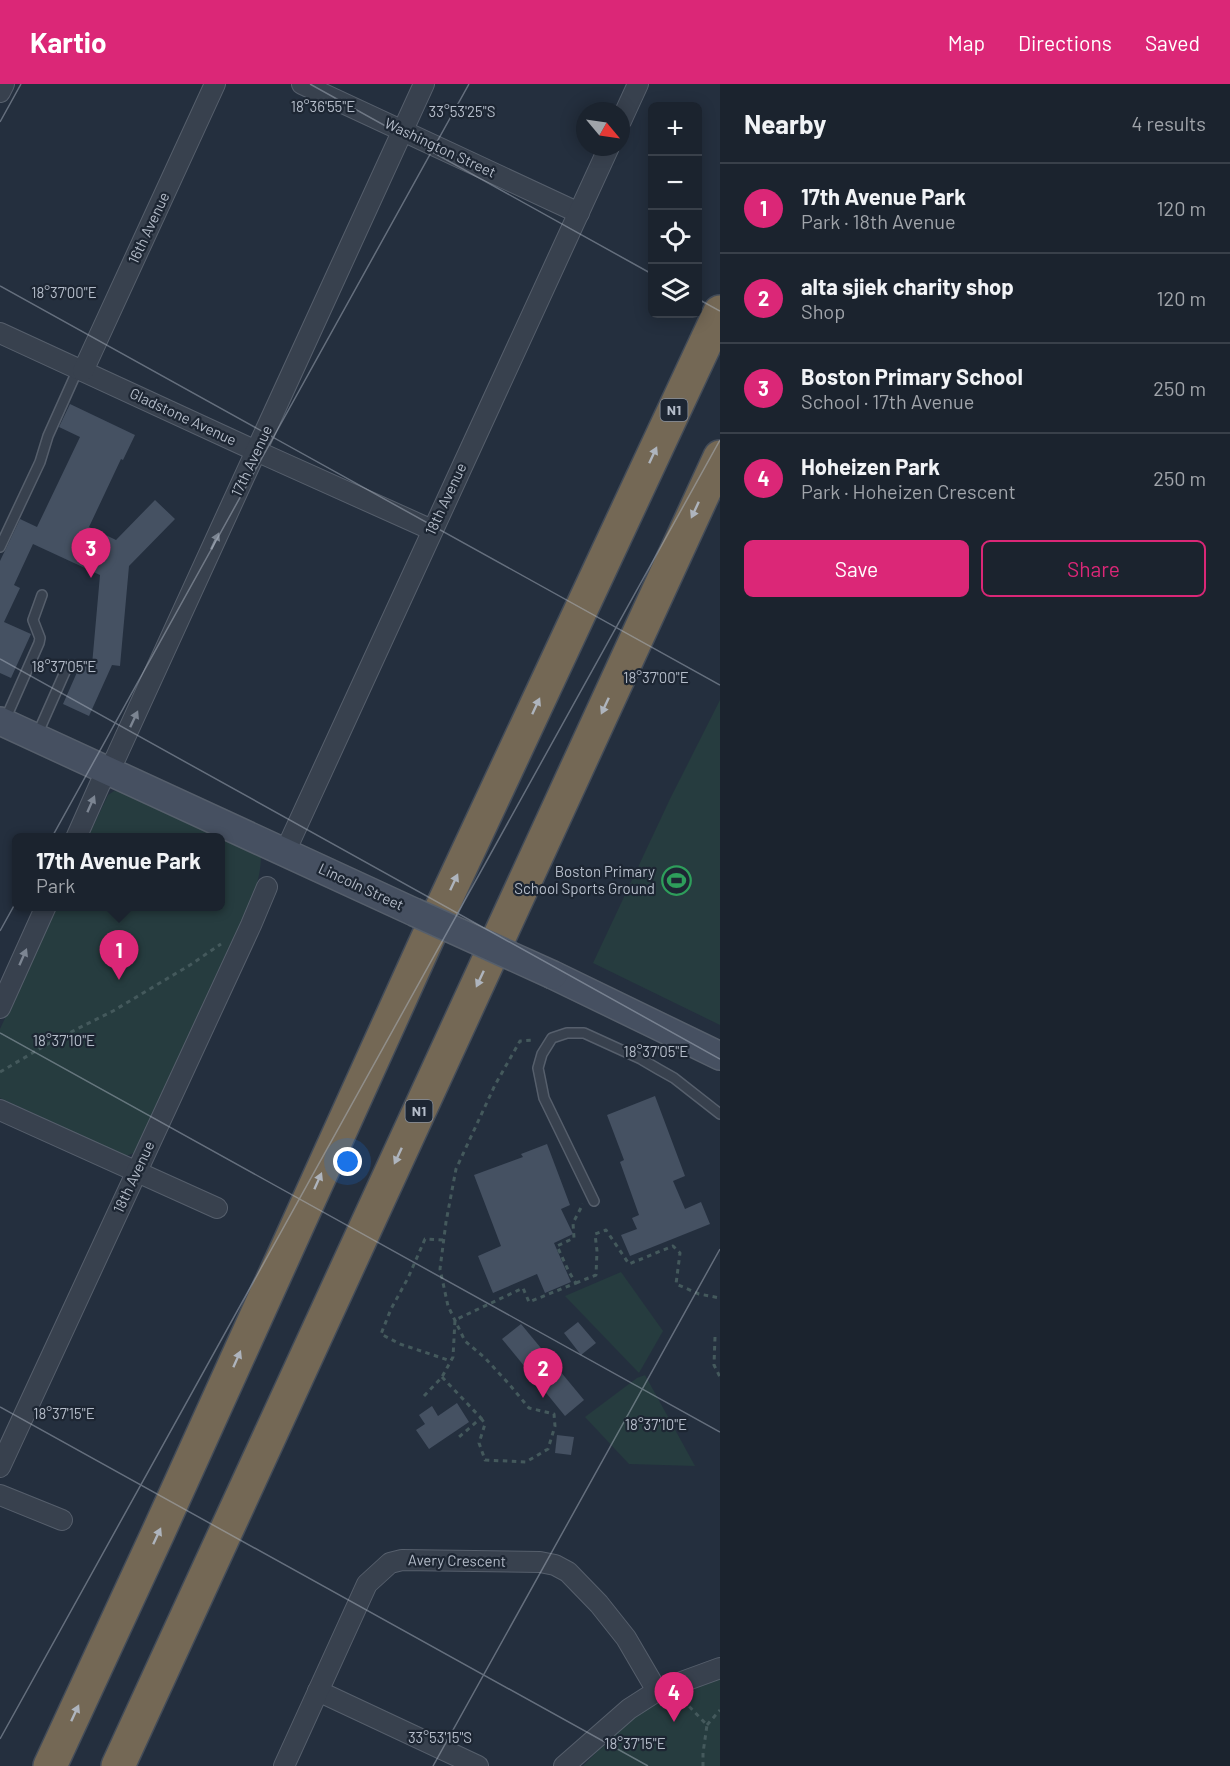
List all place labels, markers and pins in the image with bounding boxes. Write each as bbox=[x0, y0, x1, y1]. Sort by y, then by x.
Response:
pin: 3 bbox=[72, 528, 110, 578]
place label: Boston Primary School Sports Ground bbox=[514, 862, 655, 897]
sports icon: Boston Primary School Sports Ground bbox=[660, 865, 692, 897]
pin: 1 bbox=[100, 930, 138, 980]
pin: 2 bbox=[524, 1348, 562, 1398]
pin: 4 bbox=[654, 1672, 694, 1722]

